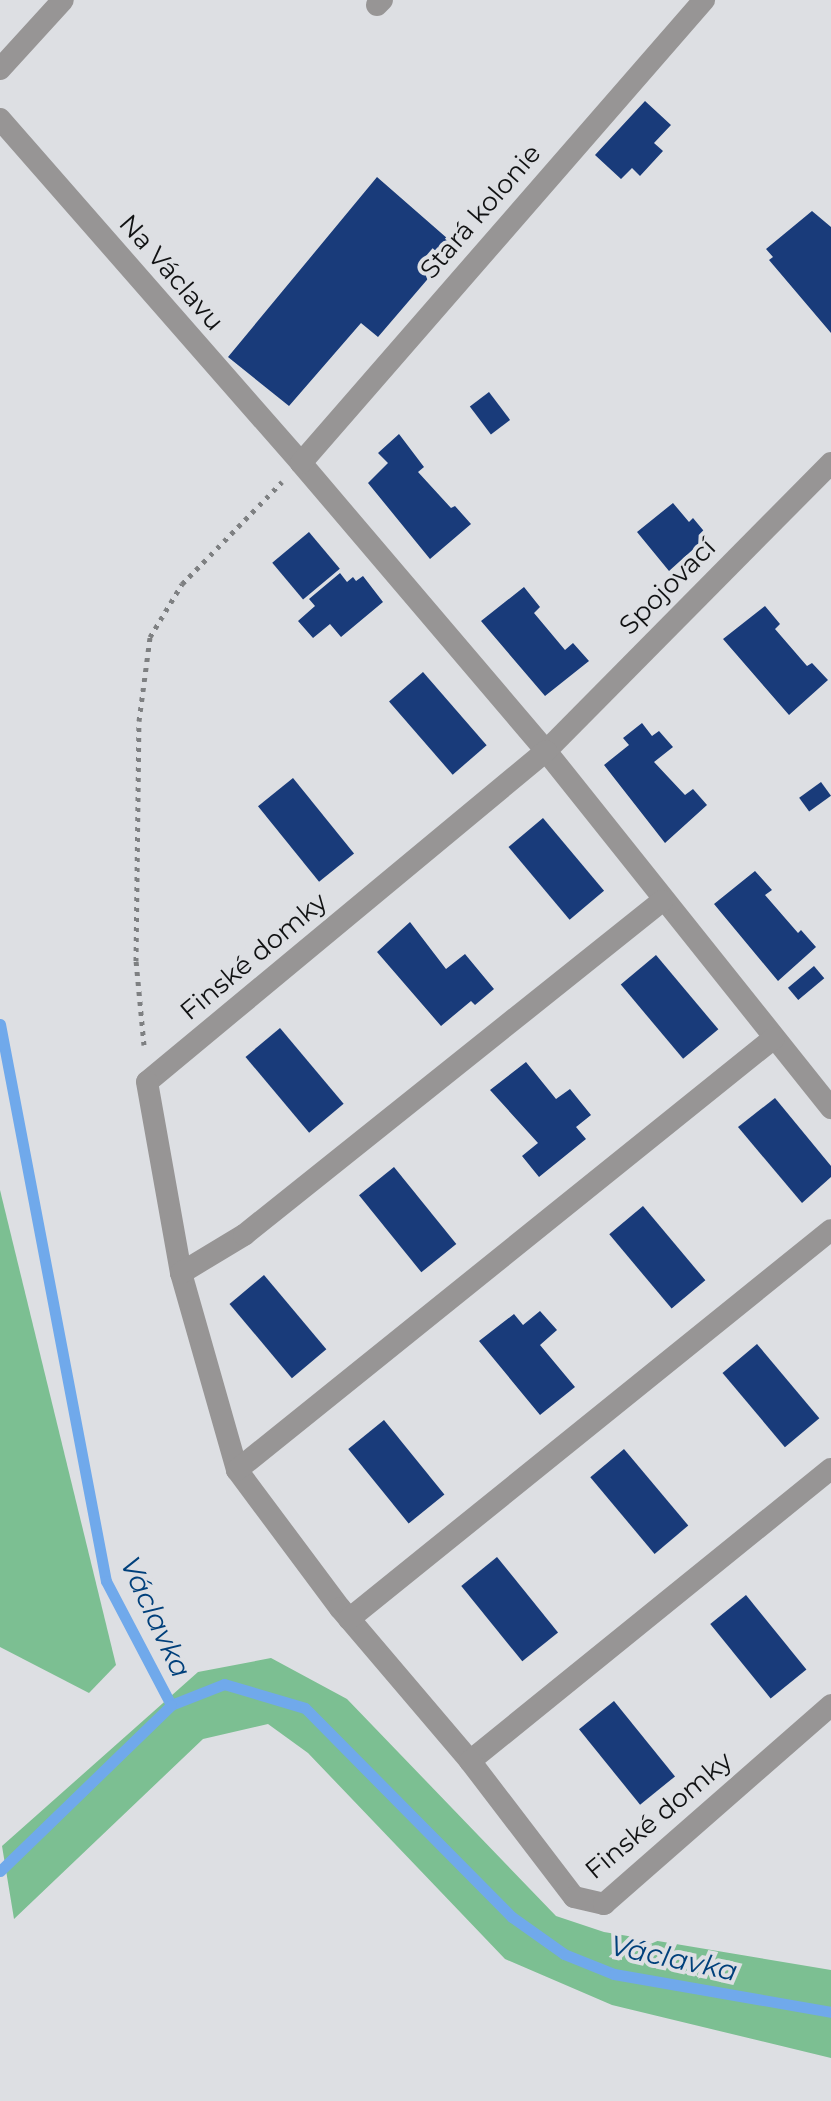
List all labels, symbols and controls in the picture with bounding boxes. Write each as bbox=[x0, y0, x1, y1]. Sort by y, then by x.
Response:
street label: Stará kolonie bbox=[414, 138, 548, 286]
street label: Na Václavu bbox=[112, 209, 230, 337]
street label: Spojovací bbox=[613, 532, 723, 642]
street label: Finské domky bbox=[174, 887, 334, 1027]
water label: Václavka bbox=[113, 1551, 199, 1683]
street label: Finské domky bbox=[579, 1746, 739, 1886]
water label: Václavka bbox=[607, 1928, 741, 1988]

